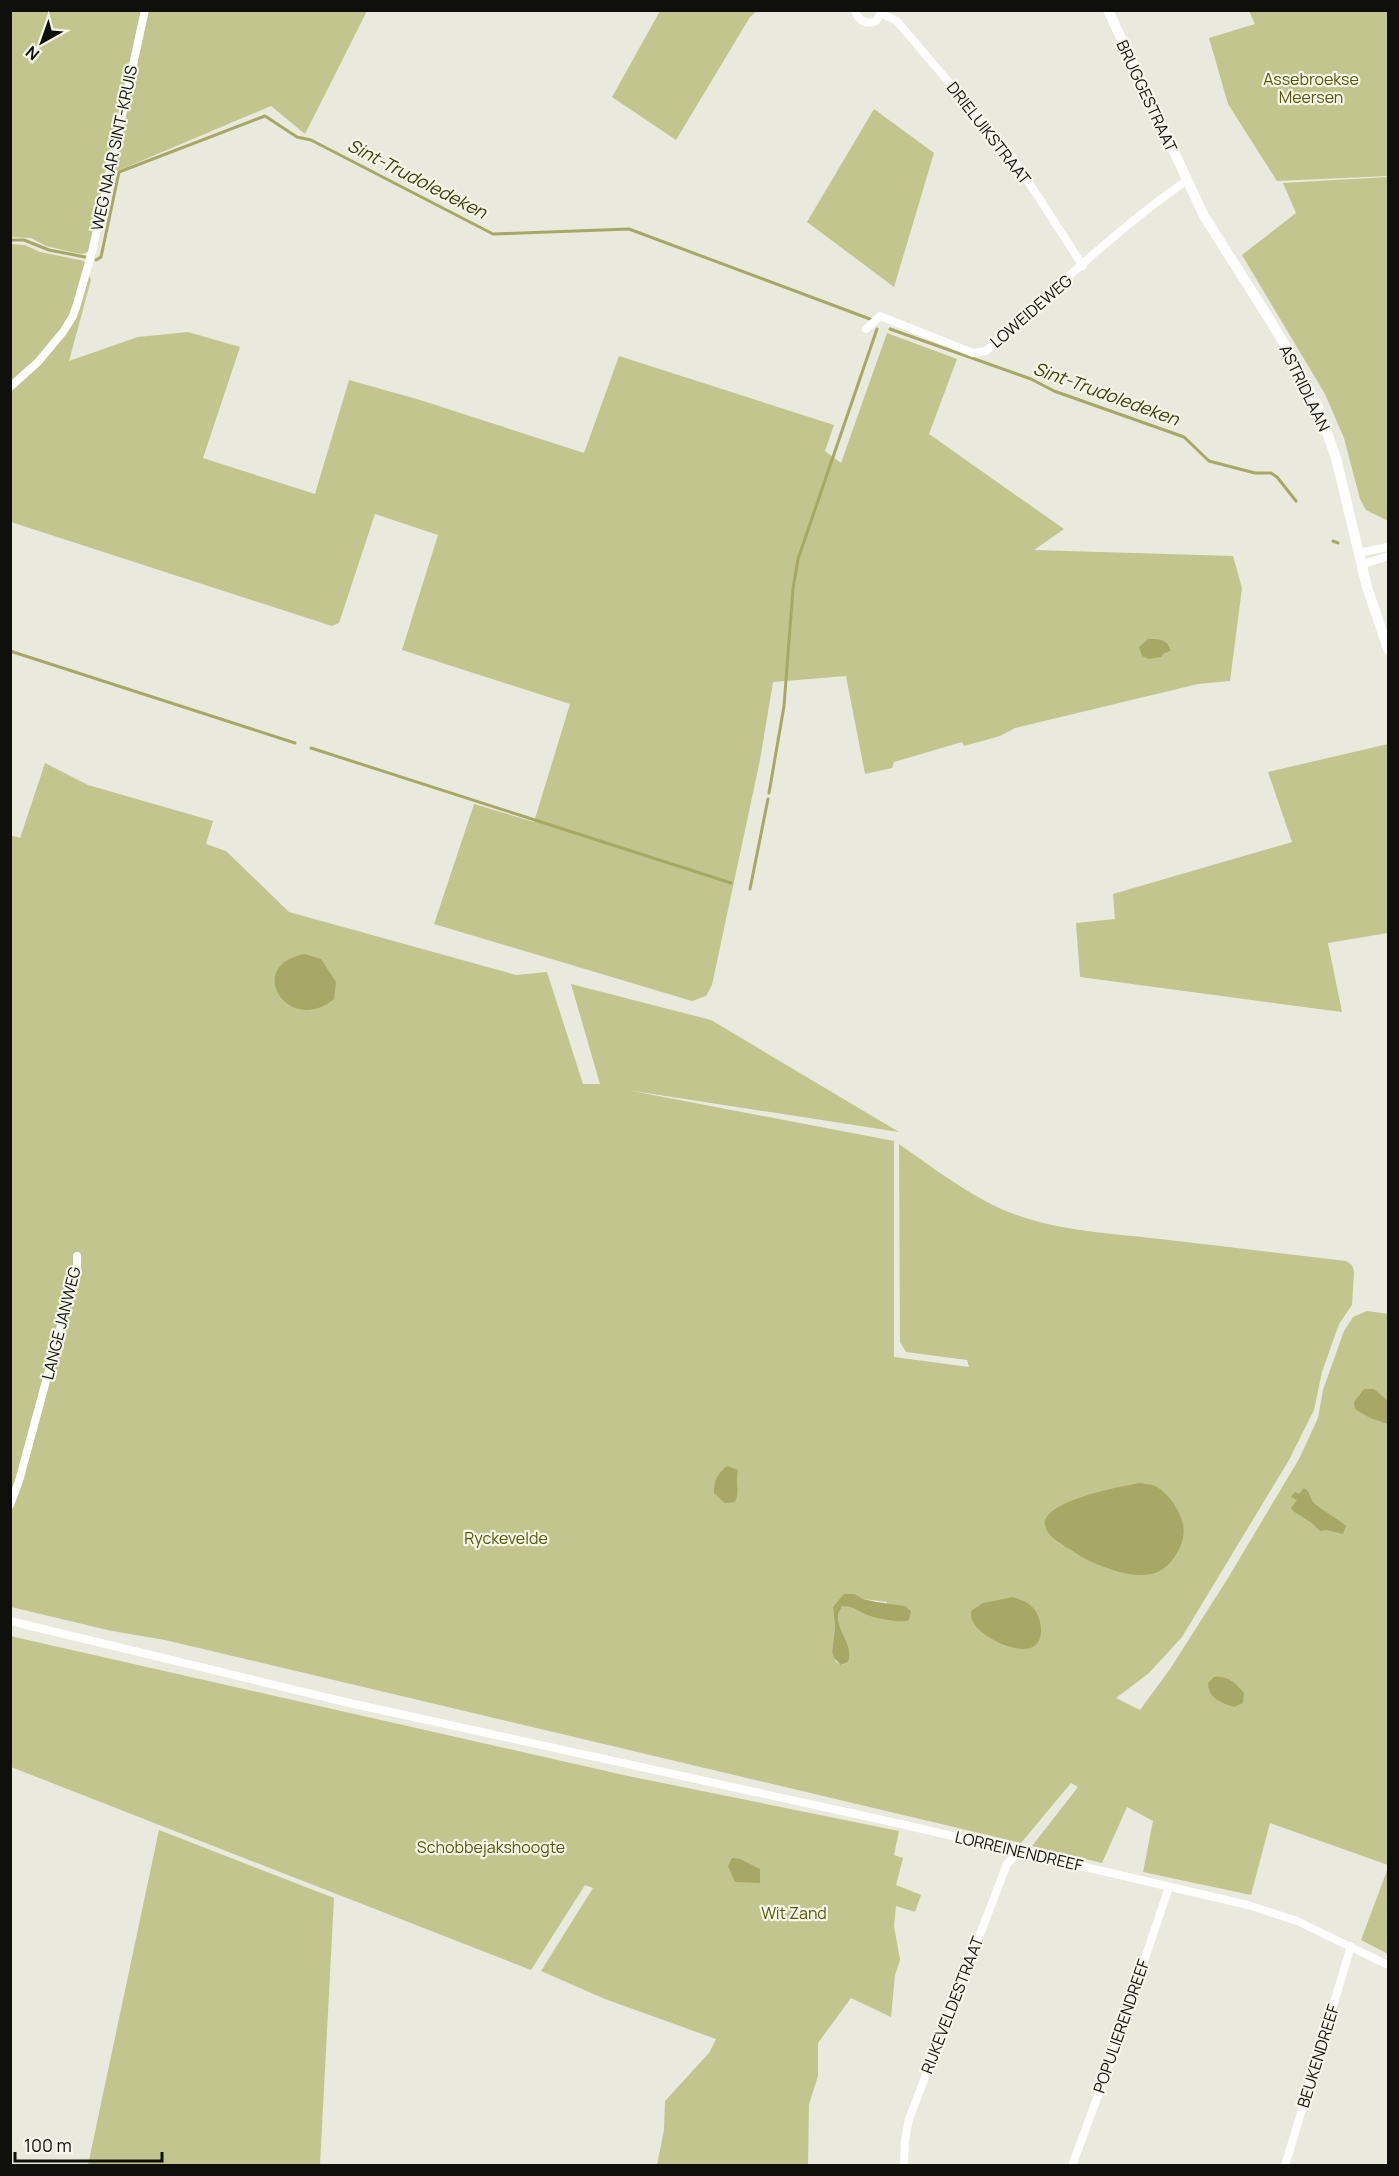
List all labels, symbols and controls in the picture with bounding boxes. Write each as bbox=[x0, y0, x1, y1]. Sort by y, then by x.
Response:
north arrow bbox=[12, 12, 72, 72]
street label: BRUGGESTRAAT bbox=[1111, 36, 1183, 156]
text: N bbox=[21, 41, 44, 66]
street label: WEG NAAR SINT-KRUIS bbox=[86, 63, 142, 233]
park label: Assebroekse Meersen bbox=[1263, 68, 1359, 108]
street label: DRIELUIKSTRAAT bbox=[942, 77, 1036, 189]
water label: Sint-Trudoledeken bbox=[344, 133, 492, 224]
street label: LOWEIDEWEG bbox=[985, 269, 1077, 353]
street label: ASTRIDLAAN bbox=[1275, 341, 1335, 435]
water label: Sint-Trudoledeken bbox=[1030, 356, 1184, 431]
street label: LANGE JANWEG bbox=[36, 1264, 86, 1382]
park label: Ryckevelde bbox=[464, 1527, 548, 1549]
street label: LORREINENDREEF bbox=[953, 1826, 1085, 1876]
park label: Schobbejakshoogte bbox=[417, 1836, 565, 1858]
park label: Wit Zand bbox=[761, 1902, 827, 1924]
street label: RIJKEVELDESTRAAT bbox=[916, 1933, 988, 2077]
street label: POPULIERENDREEF bbox=[1088, 1956, 1154, 2096]
street label: BEUKENDREEF bbox=[1292, 2002, 1344, 2110]
scale bar bbox=[15, 2125, 162, 2163]
text: 100 m bbox=[24, 2133, 72, 2157]

